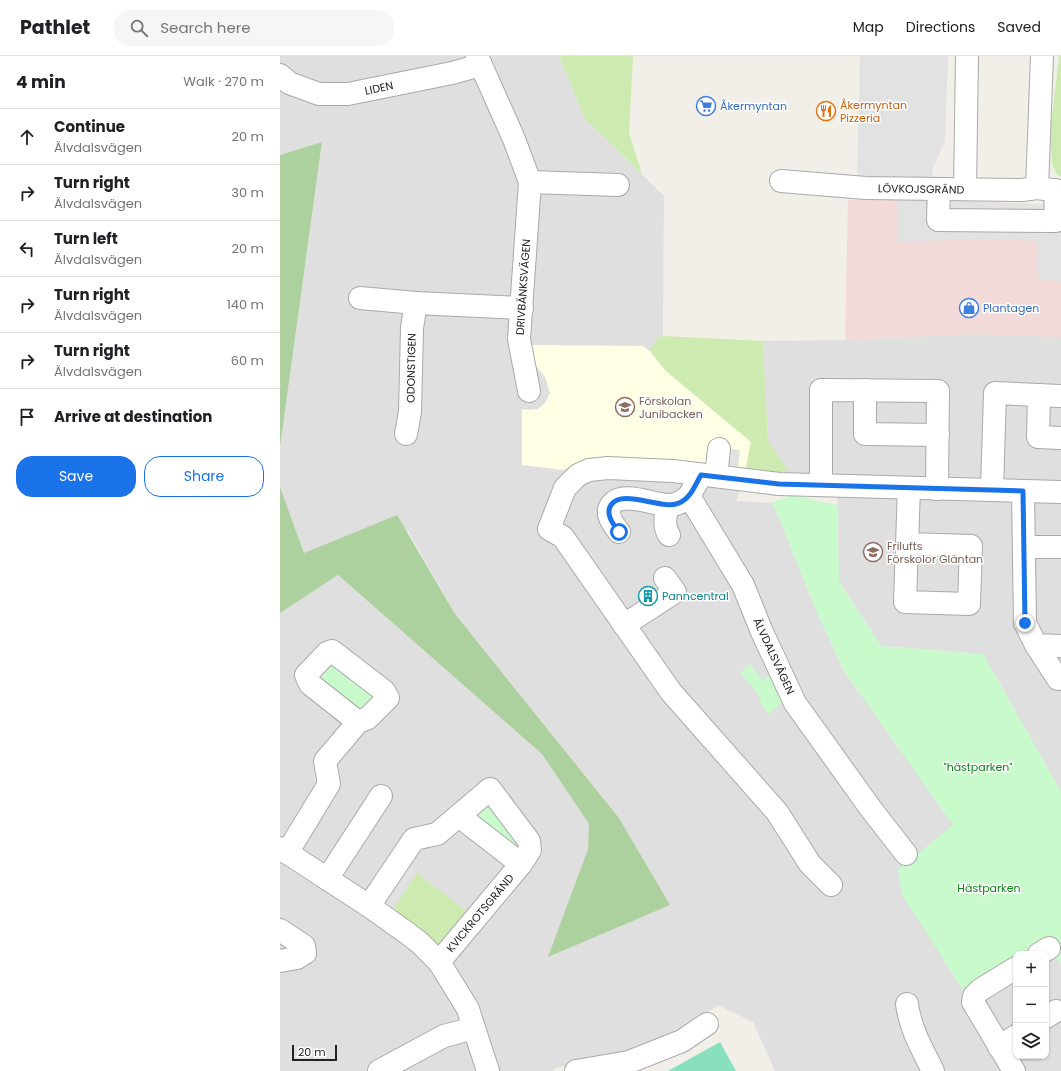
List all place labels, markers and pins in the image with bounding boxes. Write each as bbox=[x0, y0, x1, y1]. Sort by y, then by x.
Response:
supermarket icon: Åkermyntan bbox=[695, 95, 717, 117]
place label: Åkermyntan Pizzeria bbox=[840, 97, 907, 126]
place label: Åkermyntan bbox=[720, 98, 787, 114]
restaurant icon: Åkermyntan Pizzeria bbox=[815, 100, 837, 122]
shop icon: Plantagen bbox=[958, 297, 980, 319]
place label: Plantagen bbox=[983, 300, 1039, 316]
place label: Förskolan Junibacken bbox=[639, 393, 703, 422]
school or university icon: Förskolan Junibacken bbox=[614, 396, 636, 418]
place label: Frilufts Förskolor Gläntan bbox=[887, 538, 983, 567]
school or university icon: Frilufts Förskolor Gläntan bbox=[862, 541, 884, 563]
building icon: Panncentral bbox=[637, 585, 659, 607]
place label: Panncentral bbox=[662, 588, 729, 604]

